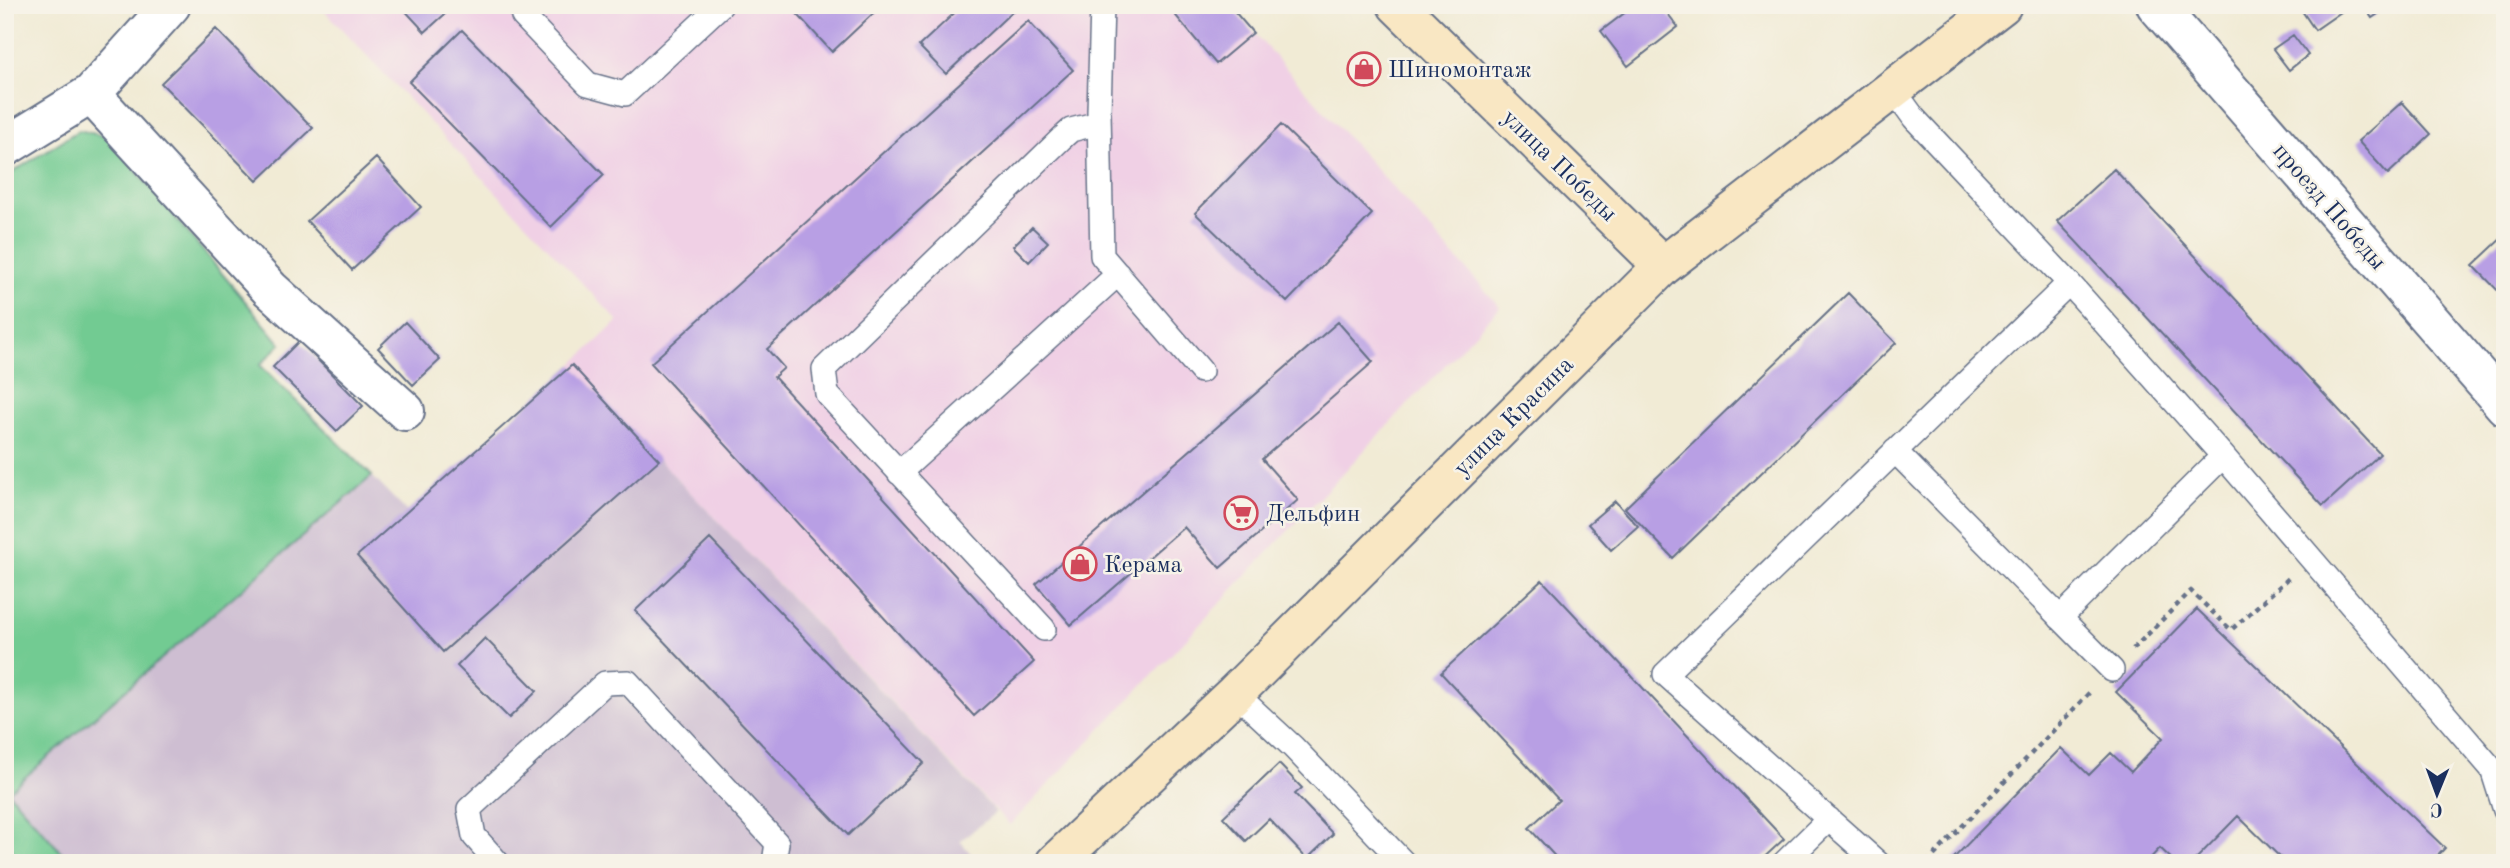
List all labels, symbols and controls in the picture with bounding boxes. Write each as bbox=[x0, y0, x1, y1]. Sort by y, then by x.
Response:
shop icon: Шиномонтаж bbox=[1345, 50, 1383, 88]
place label: Шиномонтаж bbox=[1388, 59, 1532, 83]
street label: улица Победы bbox=[1497, 106, 1621, 227]
street label: проезд Победы bbox=[2267, 140, 2390, 275]
street label: улица Красина bbox=[1450, 353, 1579, 482]
supermarket icon: Дельфин bbox=[1222, 494, 1260, 532]
place label: Дельфин bbox=[1266, 503, 1360, 527]
shop icon: Керама bbox=[1061, 545, 1099, 583]
place label: Керама bbox=[1104, 554, 1183, 578]
north arrow bbox=[2402, 760, 2472, 830]
text: С bbox=[2430, 799, 2443, 818]

